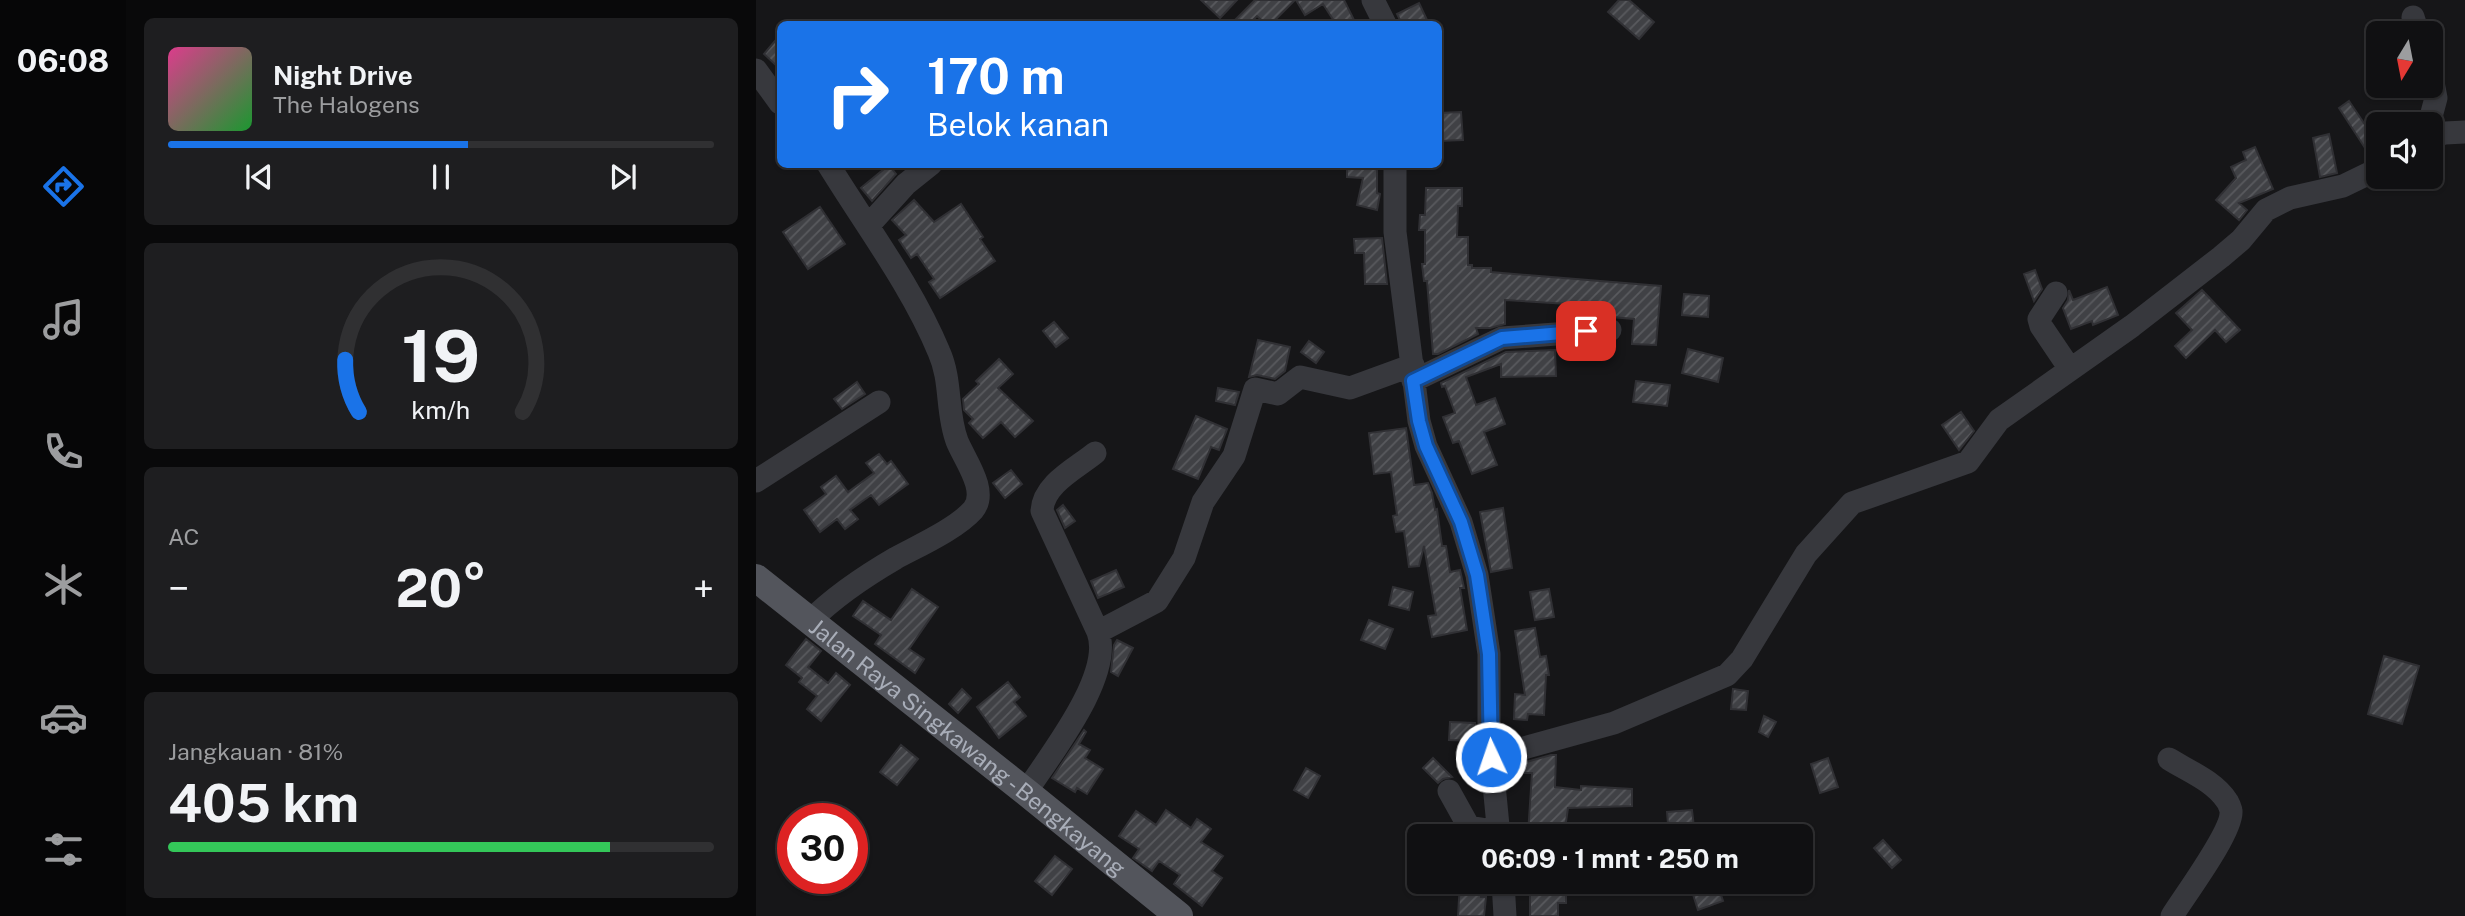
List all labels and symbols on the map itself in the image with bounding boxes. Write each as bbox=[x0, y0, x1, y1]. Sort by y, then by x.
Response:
north arrow bbox=[2366, 21, 2443, 98]
pin bbox=[1556, 301, 1616, 361]
street label: Jalan Raya Singkawang - Bengkayang bbox=[804, 612, 1132, 881]
position arrow bbox=[1454, 720, 1528, 794]
speed limit sign: 30 bbox=[777, 803, 868, 894]

